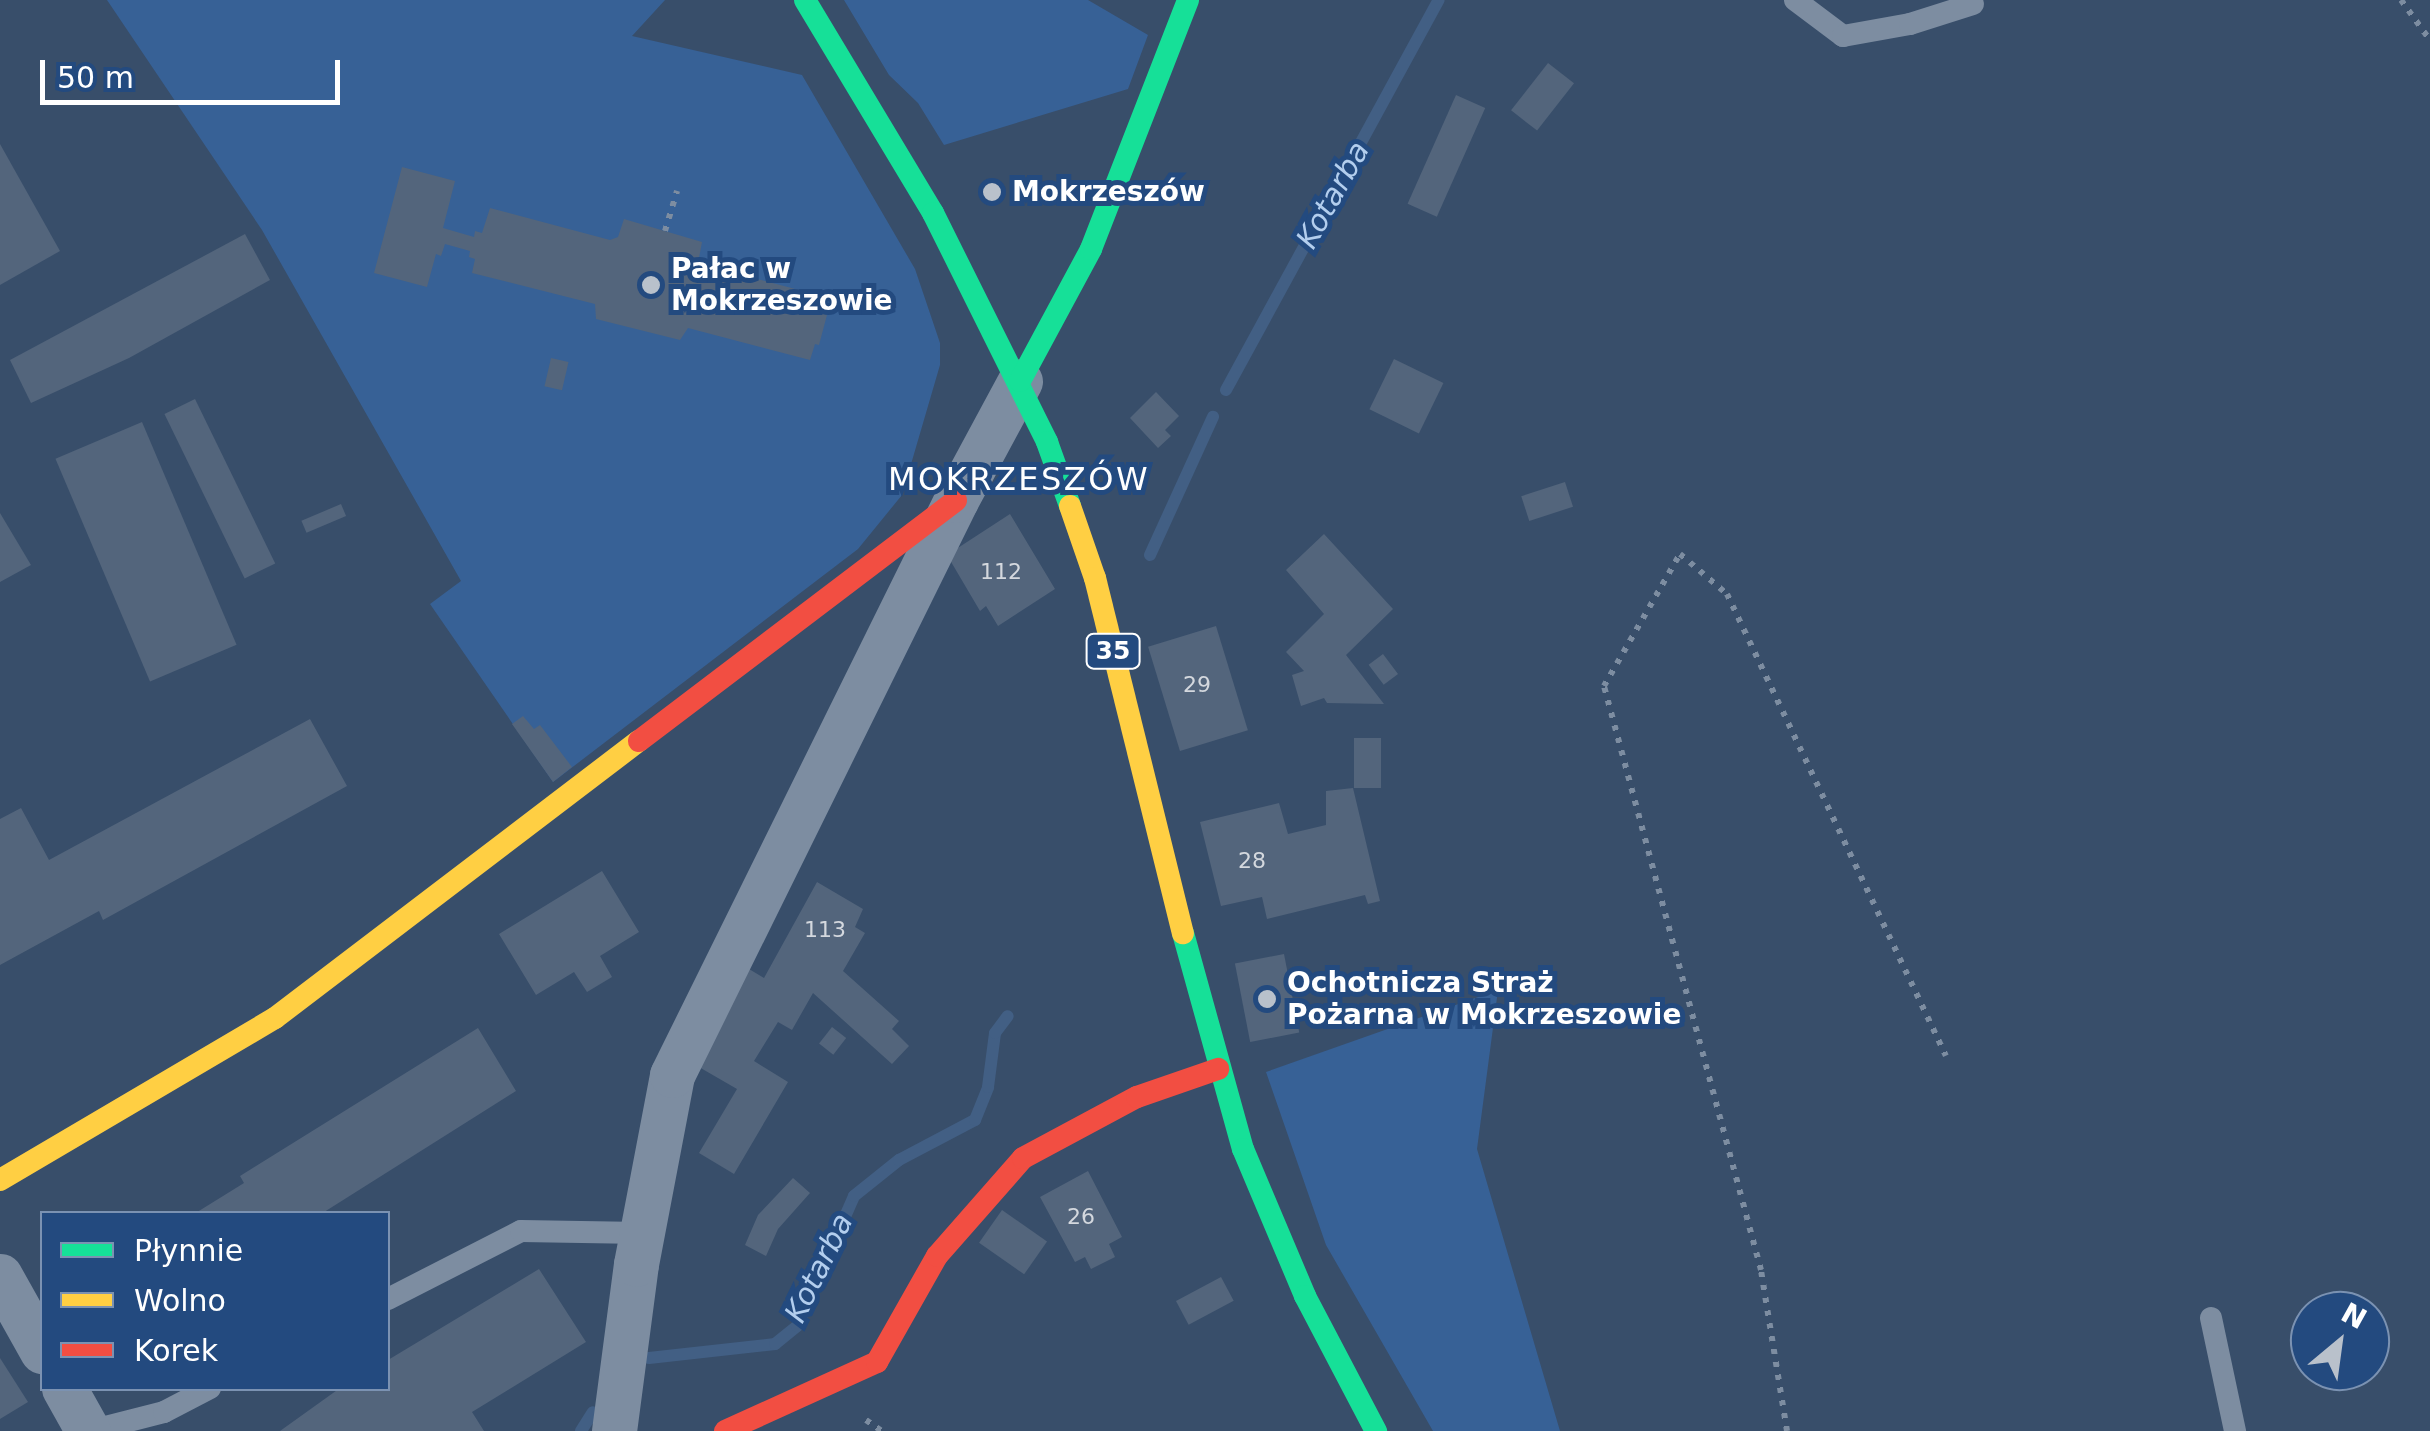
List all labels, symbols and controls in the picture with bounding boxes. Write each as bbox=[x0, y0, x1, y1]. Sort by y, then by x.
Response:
scale bar bbox=[45, 40, 345, 102]
text: 50 m bbox=[57, 60, 134, 95]
water label: Kotarba bbox=[1289, 135, 1377, 255]
place label: Mokrzeszów bbox=[1012, 175, 1205, 209]
marker: Mokrzeszów bbox=[981, 181, 1003, 203]
place label: Pałac w Mokrzeszowie bbox=[671, 252, 892, 318]
marker: Pałac w Mokrzeszowie bbox=[640, 274, 662, 296]
district label: MOKRZESZÓW bbox=[888, 460, 1150, 498]
house number: 112 bbox=[980, 559, 1022, 585]
road number: 35 bbox=[1086, 631, 1140, 671]
house number: 29 bbox=[1183, 672, 1211, 698]
house number: 28 bbox=[1238, 848, 1266, 874]
house number: 113 bbox=[804, 917, 846, 943]
place label: Ochotnicza Straż Pożarna w Mokrzeszowie bbox=[1287, 966, 1681, 1032]
marker: Ochotnicza Straż Pożarna w Mokrzeszowie bbox=[1256, 988, 1278, 1010]
house number: 26 bbox=[1067, 1204, 1095, 1230]
water label: Kotarba bbox=[777, 1208, 861, 1328]
legend bbox=[40, 1211, 390, 1391]
text: Płynnie bbox=[134, 1233, 243, 1268]
text: Wolno bbox=[134, 1283, 226, 1318]
north arrow bbox=[2290, 1291, 2390, 1391]
text: N bbox=[2336, 1296, 2372, 1336]
text: Korek bbox=[134, 1333, 218, 1368]

